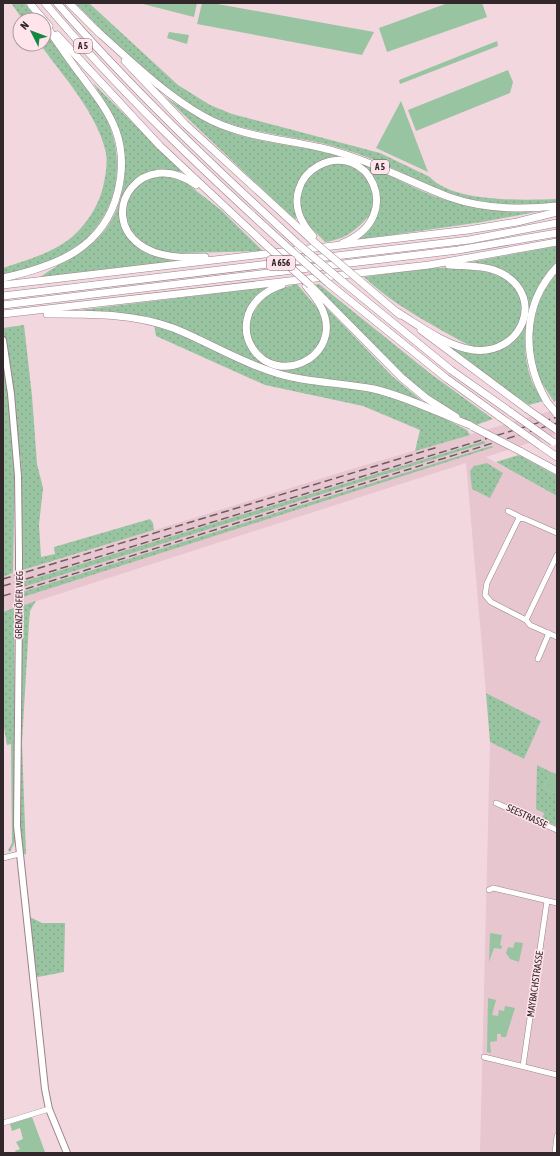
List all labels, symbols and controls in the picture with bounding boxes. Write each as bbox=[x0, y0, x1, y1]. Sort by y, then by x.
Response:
north arrow bbox=[12, 12, 52, 52]
text: N bbox=[18, 19, 31, 32]
road number: A 5 bbox=[74, 39, 92, 53]
road number: A 5 bbox=[371, 160, 389, 174]
road number: A 656 bbox=[267, 256, 295, 270]
street label: GRENZHÖFER WEG bbox=[13, 571, 25, 639]
street label: SEESTRASSE bbox=[505, 802, 550, 831]
street label: MAYBACHSTRASSE bbox=[525, 950, 545, 1018]

